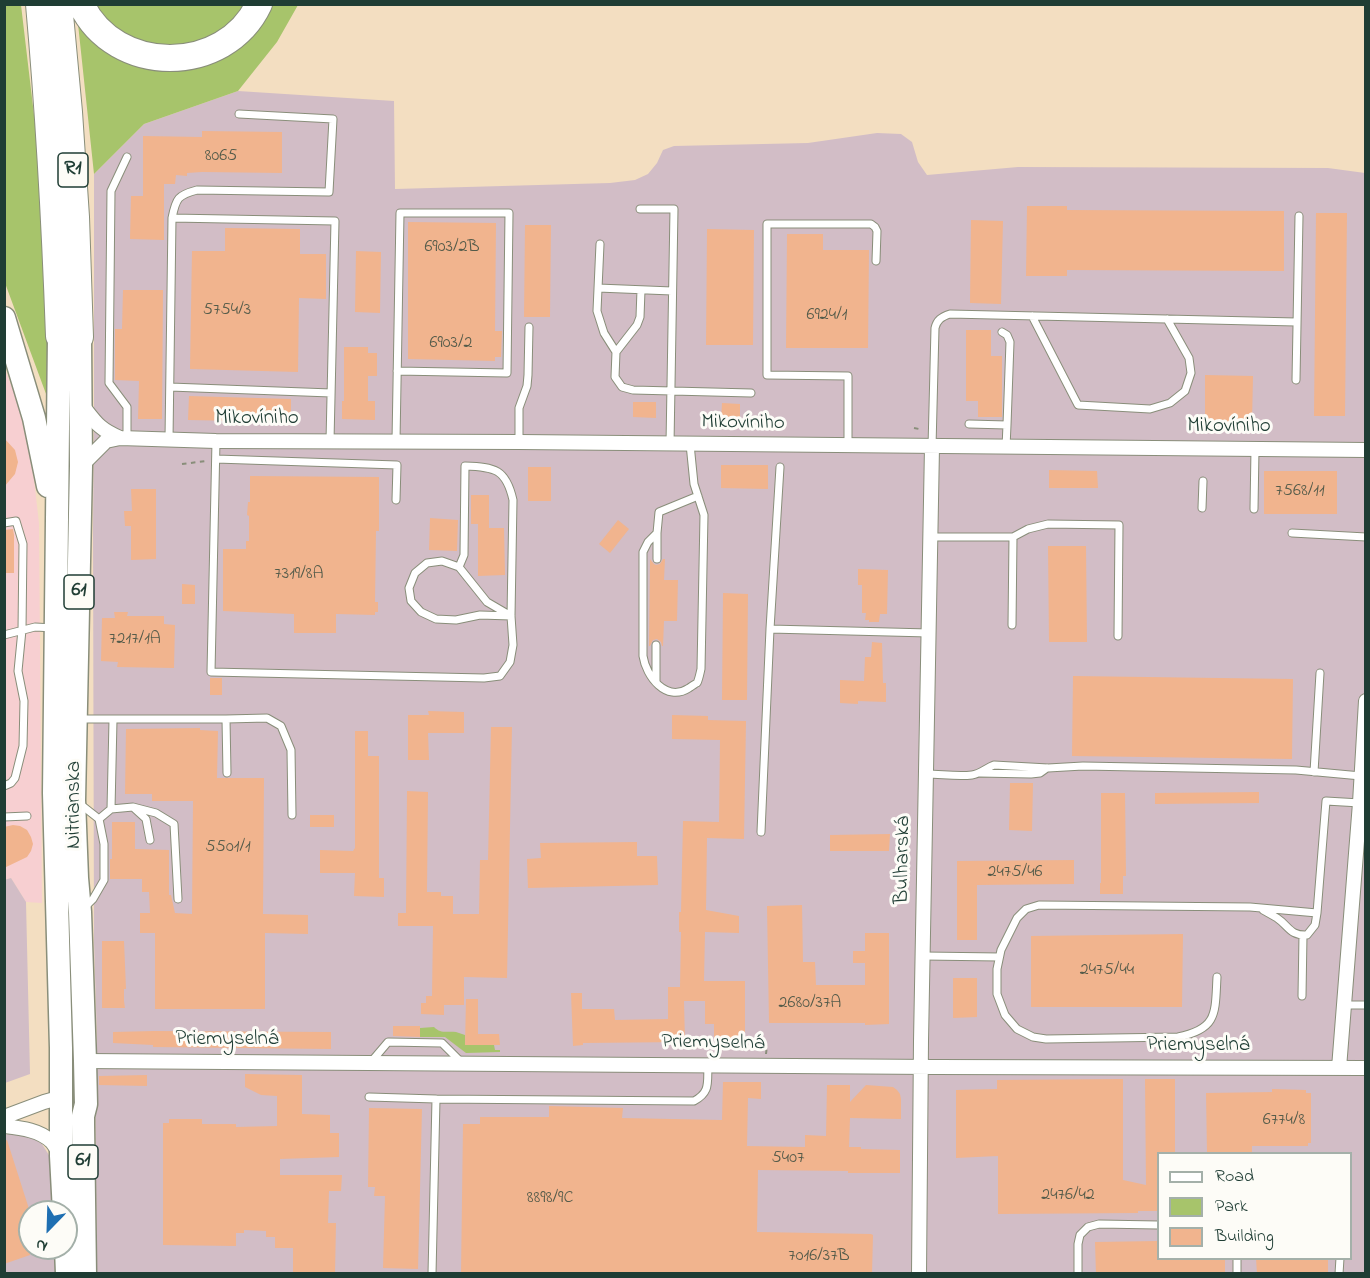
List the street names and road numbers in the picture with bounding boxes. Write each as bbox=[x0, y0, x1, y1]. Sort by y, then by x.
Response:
road number: R1 bbox=[58, 153, 88, 187]
street label: Mikovíniho bbox=[215, 407, 299, 433]
street label: Mikovíniho bbox=[701, 411, 785, 437]
street label: Mikovíniho bbox=[1187, 415, 1271, 441]
road number: 61 bbox=[64, 575, 94, 609]
street label: Nitrianska bbox=[63, 761, 89, 849]
street label: Bulharská bbox=[891, 816, 917, 904]
street label: Priemyselná bbox=[175, 1028, 279, 1054]
street label: Priemyselná bbox=[661, 1031, 765, 1057]
street label: Priemyselná bbox=[1146, 1034, 1250, 1060]
road number: 61 bbox=[68, 1145, 98, 1179]

